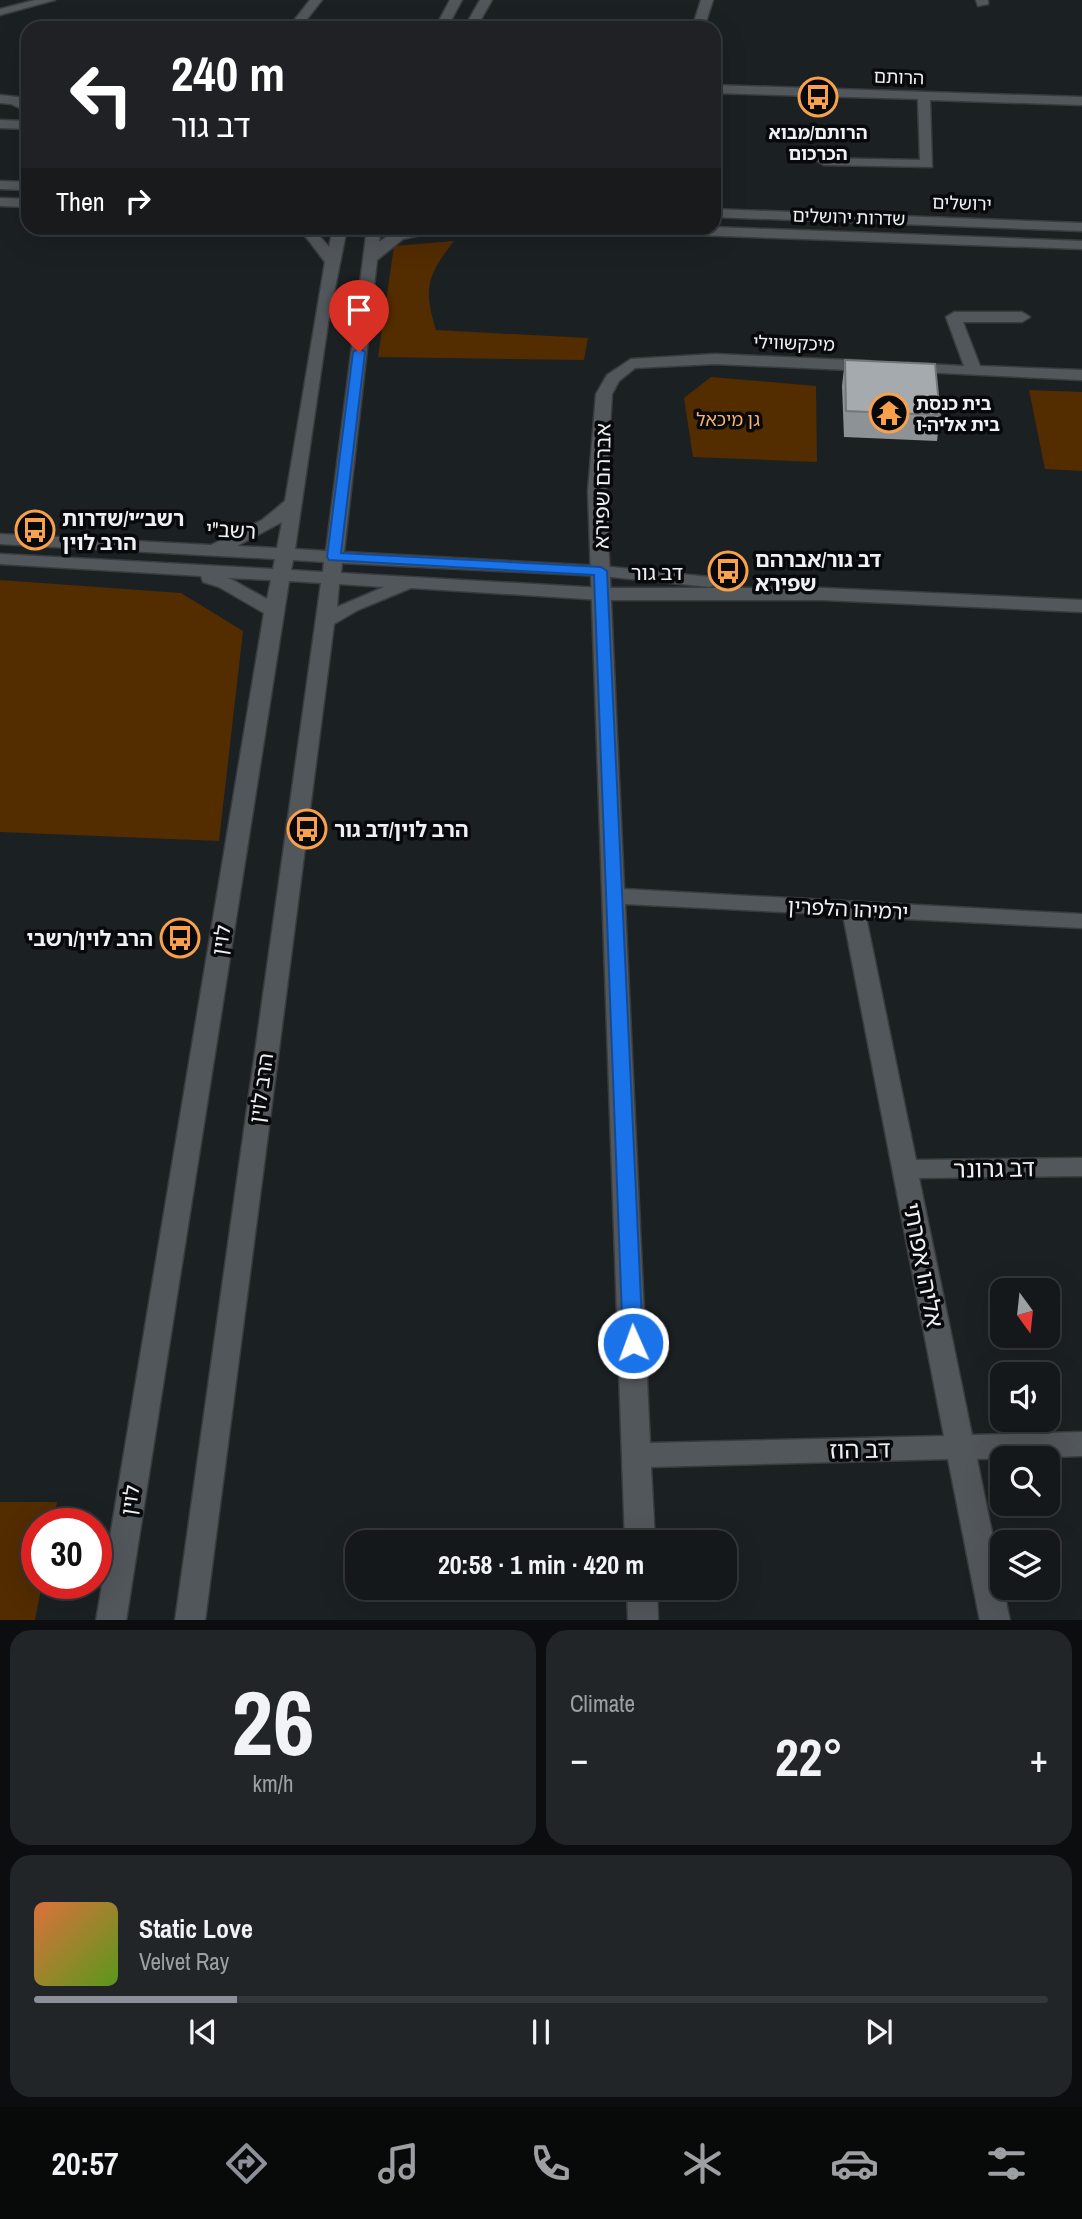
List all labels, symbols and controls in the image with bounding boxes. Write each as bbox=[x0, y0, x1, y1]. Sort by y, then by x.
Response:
text: 240 m bbox=[171, 40, 285, 106]
icon: left bbox=[56, 49, 147, 140]
street label: הרותם bbox=[873, 64, 925, 90]
bus stop icon: הרותם/מבוא הכרכום bbox=[797, 76, 839, 118]
text: דב גור bbox=[171, 104, 251, 147]
place label: הרותם/מבוא הכרכום bbox=[769, 120, 868, 166]
icon: right bbox=[119, 182, 157, 220]
text: Then bbox=[56, 184, 105, 219]
street label: ירושלים bbox=[932, 189, 992, 217]
street label: שדרות ירושלים bbox=[792, 203, 906, 231]
pin bbox=[329, 280, 389, 352]
icon: arrive bbox=[340, 291, 378, 329]
street label: מיכקשווילי bbox=[753, 329, 835, 357]
place label: בית כנסת בית אליה-ו bbox=[916, 391, 1000, 437]
temple icon: בית כנסת בית אליה-ו bbox=[868, 392, 910, 434]
park label: גן מיכאל bbox=[696, 407, 760, 432]
street label: אברהם שפירא bbox=[586, 423, 618, 549]
place label: רשב״י/שדרות הרב לוין bbox=[62, 504, 184, 557]
bus stop icon: רשב״י/שדרות הרב לוין bbox=[14, 509, 56, 551]
street label: רשב"י bbox=[205, 514, 257, 546]
place label: דב גור/אברהם שפירא bbox=[755, 545, 881, 598]
bus stop icon: דב גור/אברהם שפירא bbox=[707, 550, 749, 592]
street label: דב גור bbox=[631, 558, 683, 587]
bus stop icon: הרב לוין/דב גור bbox=[286, 808, 328, 850]
place label: הרב לוין/דב גור bbox=[334, 815, 469, 844]
street label: ירמיהו הלפרין bbox=[787, 891, 909, 927]
bus stop icon: הרב לוין/רשבי bbox=[159, 917, 201, 959]
street label: לוין bbox=[204, 923, 238, 957]
place label: הרב לוין/רשבי bbox=[27, 924, 153, 953]
street label: הרב לוין bbox=[242, 1051, 280, 1125]
street label: דב גרונר bbox=[953, 1151, 1035, 1185]
street label: אליהו אפרתי bbox=[896, 1200, 952, 1330]
north arrow bbox=[990, 1278, 1060, 1348]
map controls bbox=[990, 1278, 1060, 1600]
position arrow bbox=[596, 1306, 670, 1380]
button: sound bbox=[990, 1362, 1060, 1432]
street label: דב הוז bbox=[829, 1432, 891, 1466]
button: search bbox=[990, 1446, 1060, 1516]
street label: לוין bbox=[113, 1483, 147, 1517]
speed limit sign: 30 bbox=[21, 1508, 112, 1599]
button: layers bbox=[990, 1530, 1060, 1600]
text: 20:58 · 1 min · 420 m bbox=[438, 1547, 644, 1582]
text: 26 bbox=[232, 1661, 315, 1783]
text: Climate bbox=[570, 1688, 635, 1719]
text: 22° bbox=[775, 1722, 843, 1792]
text: − bbox=[570, 1733, 588, 1784]
text: + bbox=[1030, 1733, 1048, 1784]
text: km/h bbox=[253, 1768, 293, 1799]
text: Static Love bbox=[139, 1911, 253, 1946]
text: Velvet Ray bbox=[139, 1946, 229, 1977]
icon: previous bbox=[184, 2013, 222, 2051]
icon: pause bbox=[522, 2013, 560, 2051]
icon: next bbox=[860, 2013, 898, 2051]
icon: directions bbox=[222, 2139, 271, 2188]
icon: music bbox=[374, 2139, 423, 2188]
icon: phone bbox=[526, 2139, 575, 2188]
icon: climate bbox=[678, 2139, 727, 2188]
icon: car bbox=[830, 2139, 879, 2188]
icon: filters bbox=[982, 2139, 1031, 2188]
text: 20:57 bbox=[51, 2142, 119, 2185]

